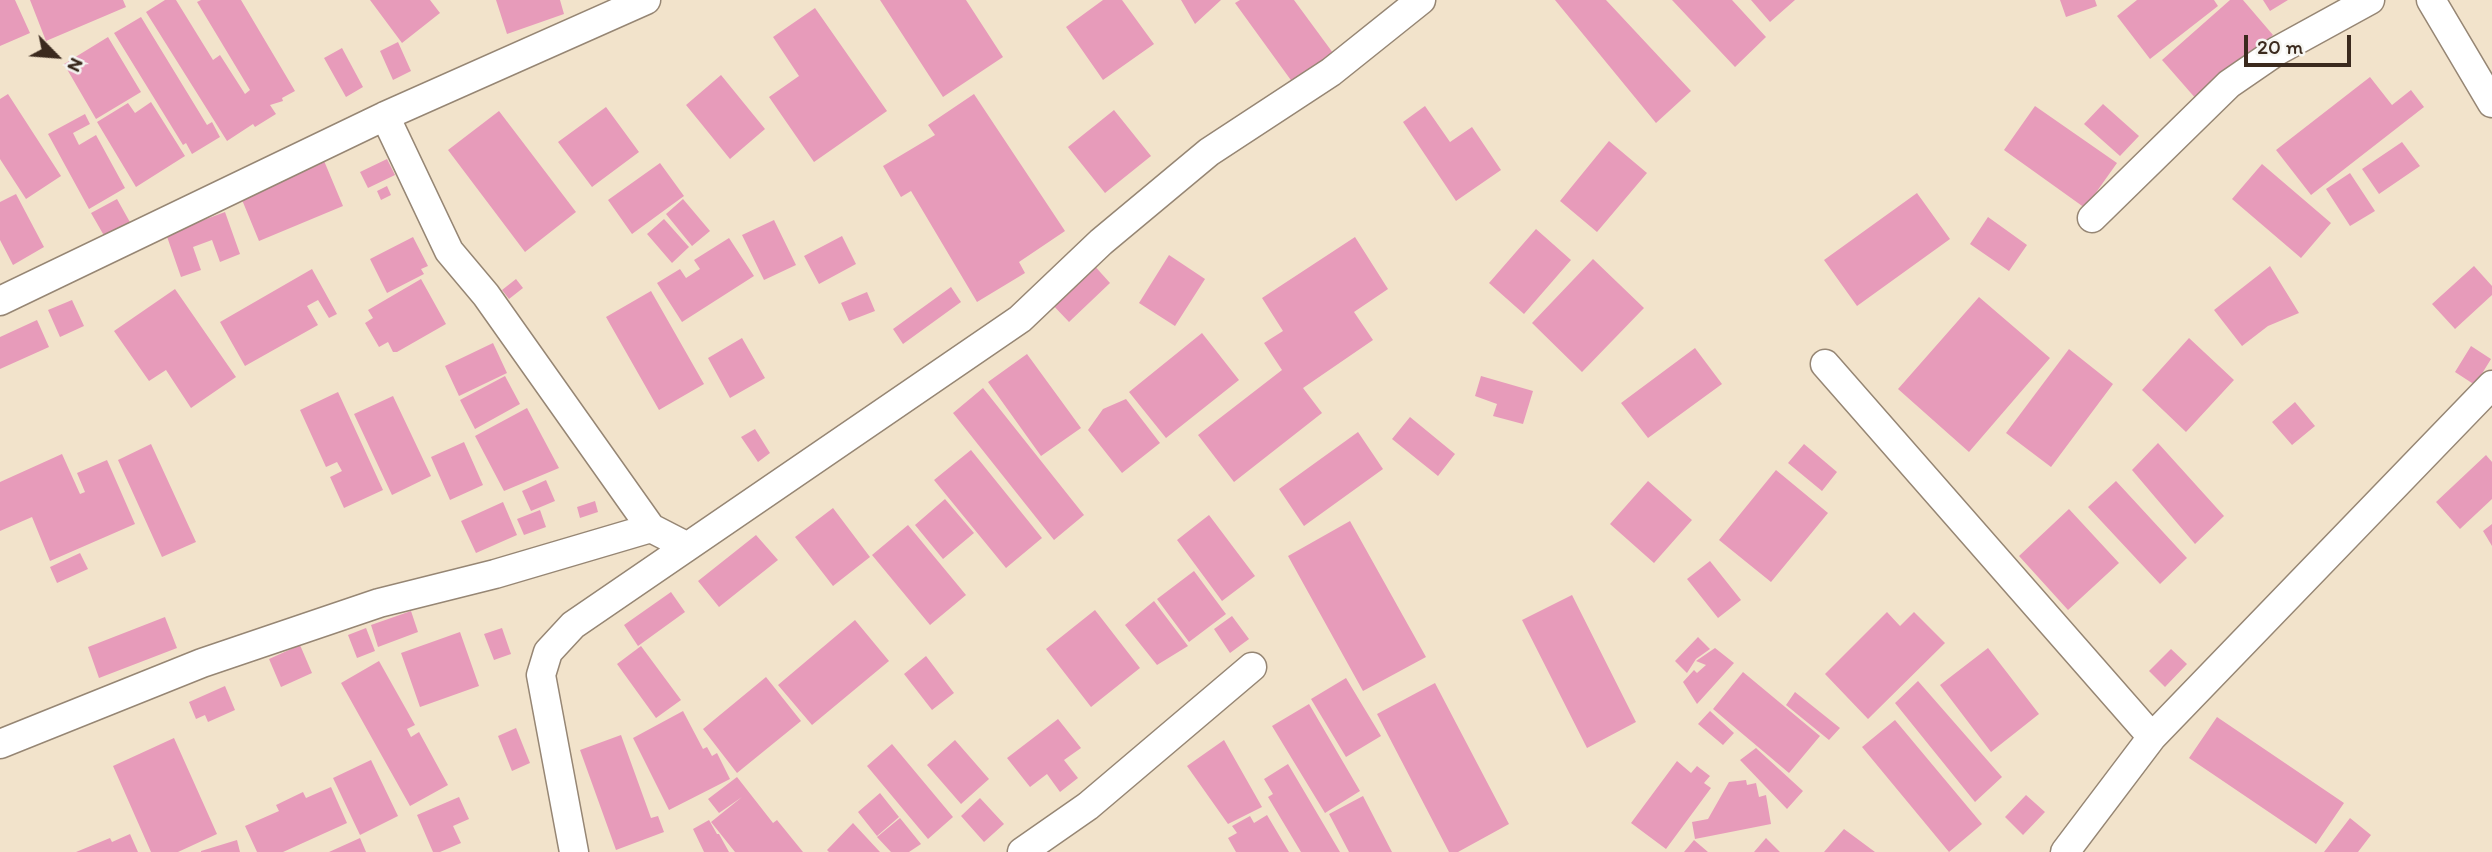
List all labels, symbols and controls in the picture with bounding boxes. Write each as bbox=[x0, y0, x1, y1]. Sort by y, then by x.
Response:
north arrow bbox=[21, 21, 91, 91]
scale bar bbox=[2247, 21, 2354, 65]
text: 20 m bbox=[2257, 34, 2303, 59]
text: N bbox=[62, 54, 89, 76]

